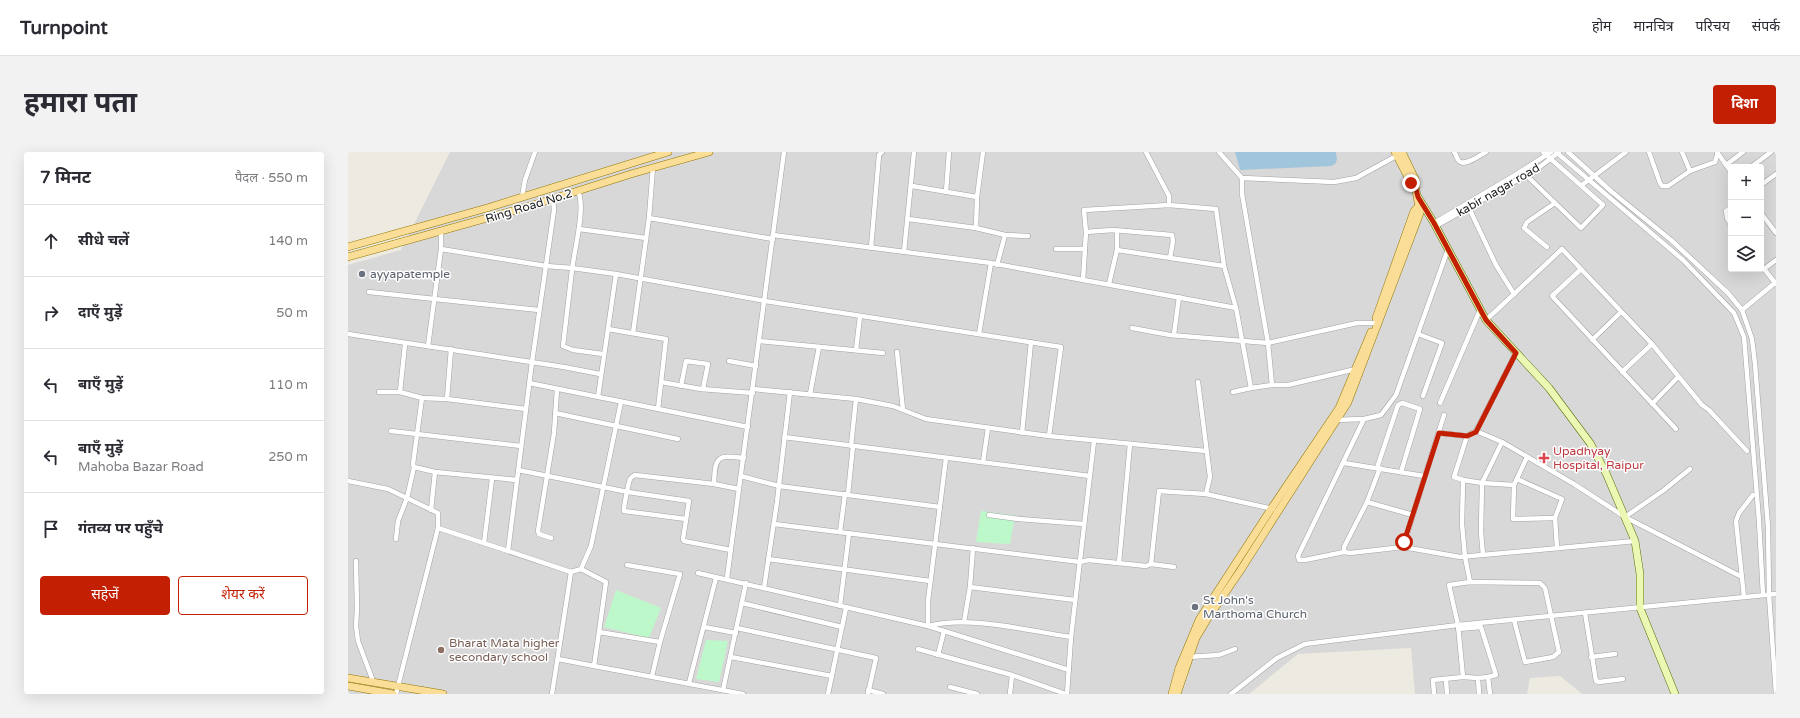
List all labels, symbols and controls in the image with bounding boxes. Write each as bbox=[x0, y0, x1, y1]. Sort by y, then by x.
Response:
text: Turnpoint bbox=[20, 17, 108, 39]
text: होम bbox=[1592, 18, 1611, 35]
text: मानचित्र bbox=[1633, 18, 1674, 35]
text: परिचय bbox=[1696, 18, 1730, 35]
text: संपर्क bbox=[1752, 18, 1780, 35]
button: दिशा bbox=[1713, 85, 1776, 124]
text: हमारा पता bbox=[24, 86, 137, 120]
street label: kabir nagar road bbox=[1454, 161, 1542, 219]
map controls bbox=[1728, 164, 1764, 272]
button: + bbox=[1728, 164, 1764, 200]
text: 7 मिनट bbox=[40, 167, 91, 188]
text: पैदल · 550 m bbox=[235, 170, 308, 186]
route end bbox=[1402, 174, 1420, 192]
street label: Ring Road No.2 bbox=[484, 186, 574, 226]
button: − bbox=[1728, 200, 1764, 236]
icon: ahead bbox=[40, 230, 62, 252]
text: सीधे चलें bbox=[78, 231, 129, 249]
text: 140 m bbox=[268, 233, 308, 249]
button: layers bbox=[1728, 236, 1764, 272]
place label: ayyapatemple bbox=[370, 267, 450, 281]
marker: ayyapatemple bbox=[357, 269, 367, 279]
icon: right bbox=[40, 302, 62, 324]
text: दाएँ मुड़ें bbox=[78, 303, 122, 321]
text: 50 m bbox=[276, 305, 308, 321]
icon: left bbox=[40, 374, 62, 396]
text: बाएँ मुड़ें bbox=[78, 375, 123, 393]
text: 110 m bbox=[268, 377, 308, 393]
text: बाएँ मुड़ें bbox=[78, 439, 123, 457]
place label: Upadhyay Hospital, Raipur bbox=[1553, 444, 1644, 472]
icon: left bbox=[40, 446, 62, 468]
text: 250 m bbox=[268, 449, 308, 465]
marker: Upadhyay Hospital, Raipur bbox=[1538, 452, 1550, 464]
text: Mahoba Bazar Road bbox=[78, 459, 204, 475]
icon: arrive bbox=[40, 518, 62, 540]
text: गंतव्य पर पहुँचे bbox=[78, 519, 163, 537]
route start bbox=[1395, 533, 1413, 551]
button: सहेजें bbox=[40, 576, 170, 615]
button: शेयर करें bbox=[178, 576, 308, 615]
place label: St John's Marthoma Church bbox=[1203, 593, 1307, 621]
marker: St John's Marthoma Church bbox=[1190, 602, 1200, 612]
place label: Bharat Mata higher secondary school bbox=[449, 636, 560, 664]
marker: Bharat Mata higher secondary school bbox=[436, 645, 446, 655]

